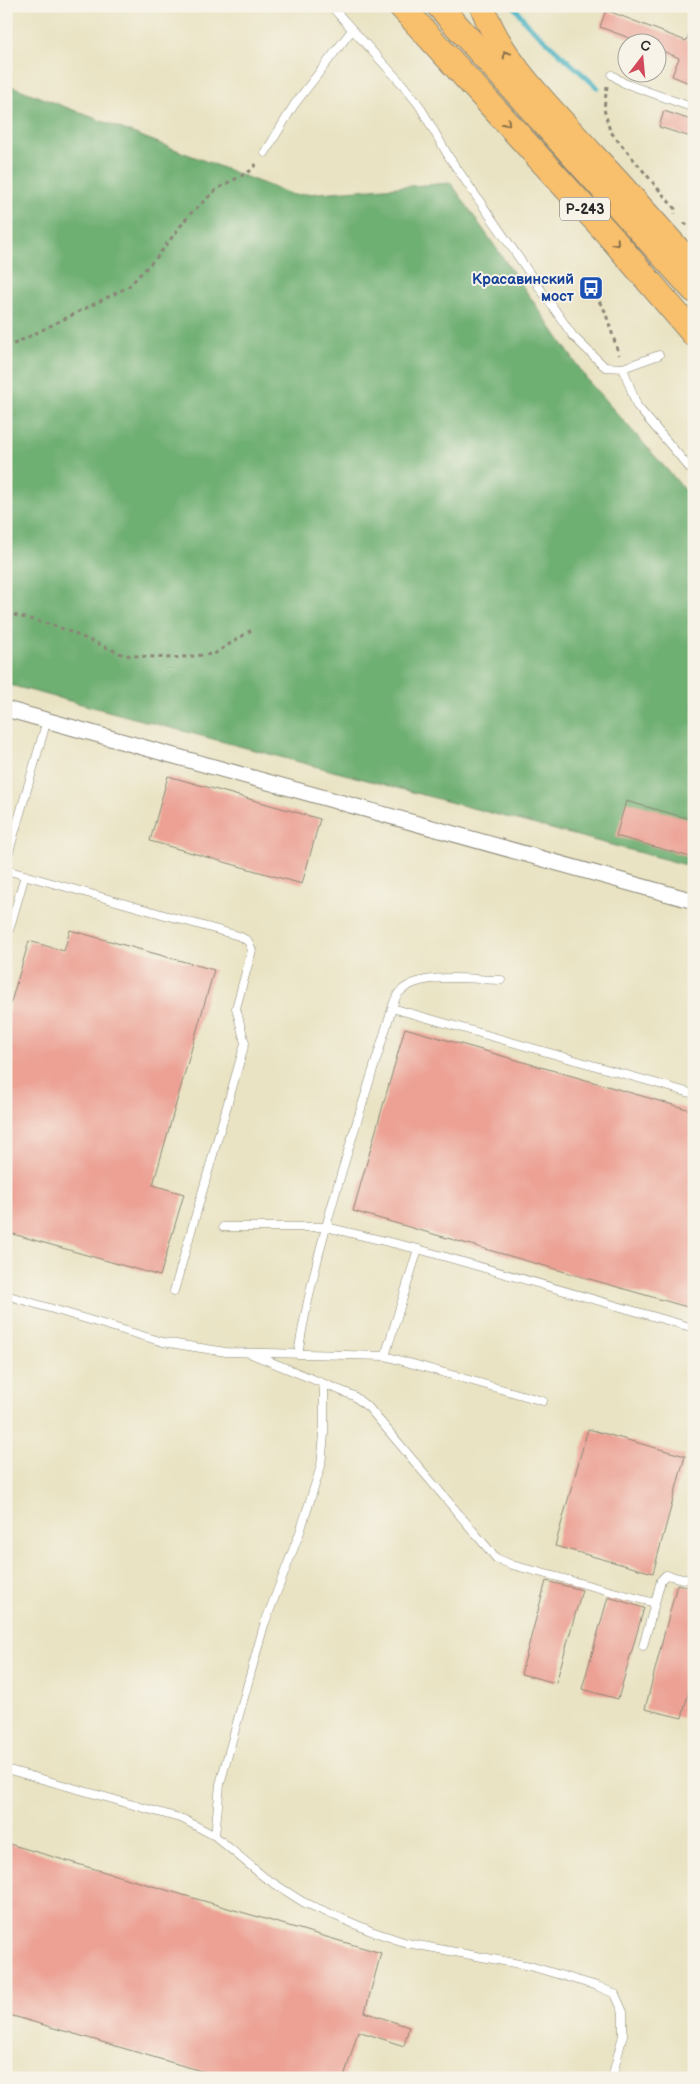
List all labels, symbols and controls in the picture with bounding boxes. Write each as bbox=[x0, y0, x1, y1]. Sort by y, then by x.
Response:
north arrow bbox=[618, 32, 668, 82]
text: С bbox=[638, 36, 653, 56]
one-way arrow bbox=[503, 50, 512, 60]
one-way arrow bbox=[501, 117, 510, 126]
road number: Р-243 bbox=[560, 198, 610, 220]
one-way arrow bbox=[610, 237, 619, 246]
place label: Красавинский мост bbox=[472, 270, 575, 306]
bus stop icon: Красавинский мост bbox=[578, 275, 604, 301]

